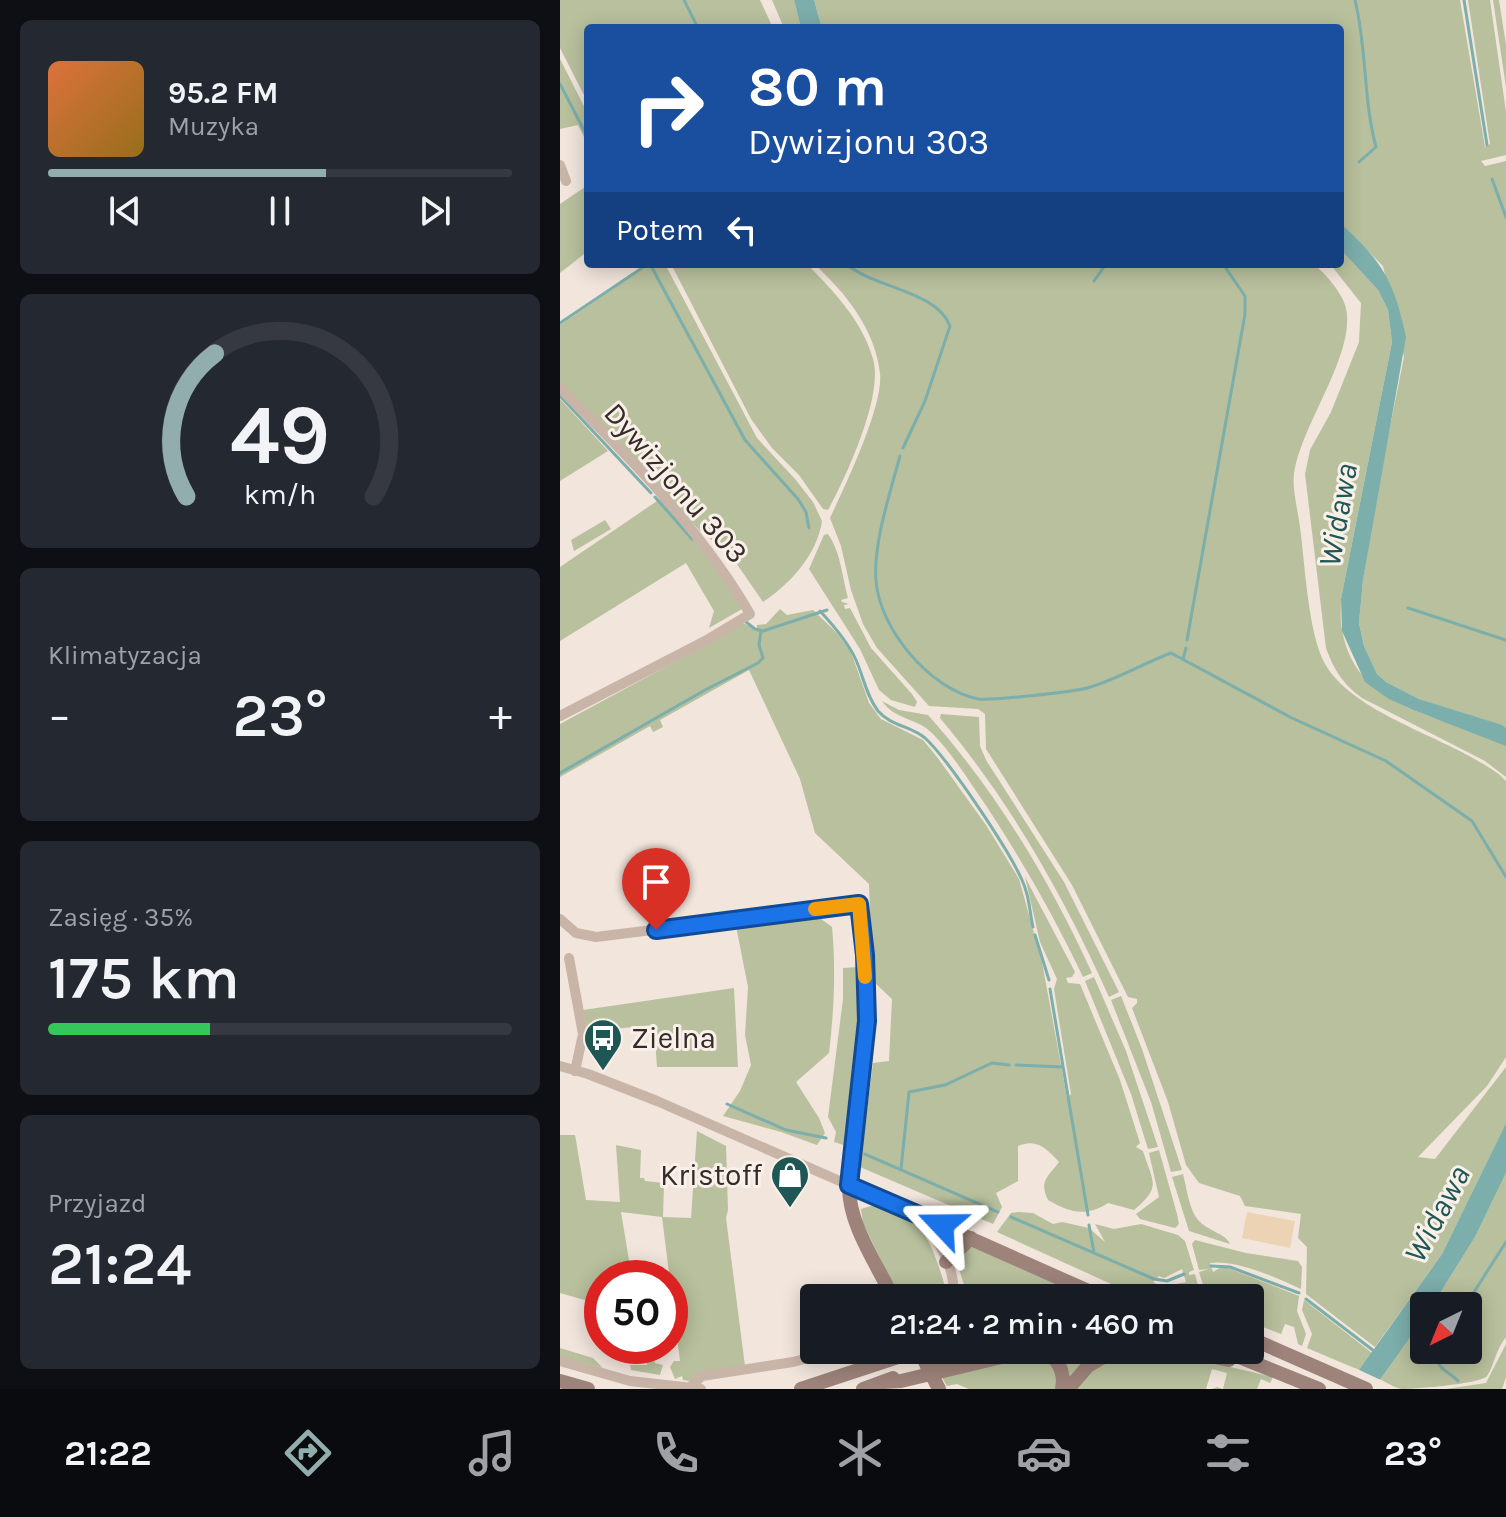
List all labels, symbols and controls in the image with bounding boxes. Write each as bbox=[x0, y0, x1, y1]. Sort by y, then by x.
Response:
text: 80 m bbox=[748, 54, 887, 119]
icon: right bbox=[616, 56, 720, 160]
text: 95.2 FM bbox=[168, 75, 279, 111]
text: Muzyka bbox=[168, 111, 259, 142]
text: Dywizjonu 303 bbox=[748, 121, 989, 163]
icon: previous bbox=[103, 189, 147, 233]
icon: pause bbox=[258, 189, 302, 233]
icon: next bbox=[413, 189, 457, 233]
icon: left bbox=[720, 208, 764, 252]
text: Potem bbox=[616, 212, 704, 248]
text: 49 bbox=[230, 386, 330, 483]
street label: Dywizjonu 303 bbox=[596, 395, 756, 571]
water label: Widawa bbox=[1311, 460, 1365, 570]
text: km/h bbox=[244, 478, 316, 511]
text: Klimatyzacja bbox=[48, 640, 202, 671]
text: 23° bbox=[232, 681, 328, 751]
text: − bbox=[48, 690, 71, 741]
text: + bbox=[489, 690, 512, 741]
pin bbox=[622, 848, 690, 930]
icon: arrive bbox=[634, 860, 678, 904]
text: Zasięg · 35% bbox=[48, 902, 193, 933]
text: 175 km bbox=[48, 943, 240, 1013]
bus stop icon: Zielna bbox=[582, 1017, 624, 1072]
place label: Zielna bbox=[631, 1020, 716, 1056]
shop icon: Kristoff bbox=[769, 1154, 811, 1209]
place label: Kristoff bbox=[660, 1157, 763, 1193]
water label: Widawa bbox=[1396, 1159, 1478, 1269]
position arrow bbox=[900, 1183, 984, 1267]
text: Przyjazd bbox=[48, 1188, 146, 1219]
text: 21:24 bbox=[48, 1229, 191, 1299]
speed limit sign: 50 bbox=[584, 1260, 688, 1364]
north arrow bbox=[1410, 1292, 1482, 1364]
map controls bbox=[1410, 1292, 1482, 1364]
text: 21:24 · 2 min · 460 m bbox=[889, 1306, 1175, 1342]
icon: directions bbox=[280, 1425, 336, 1481]
icon: music bbox=[464, 1425, 520, 1481]
icon: phone bbox=[648, 1425, 704, 1481]
icon: climate bbox=[832, 1425, 888, 1481]
icon: car bbox=[1016, 1425, 1072, 1481]
icon: filters bbox=[1200, 1425, 1256, 1481]
text: 21:22 bbox=[64, 1432, 152, 1474]
text: 23° bbox=[1384, 1432, 1442, 1474]

